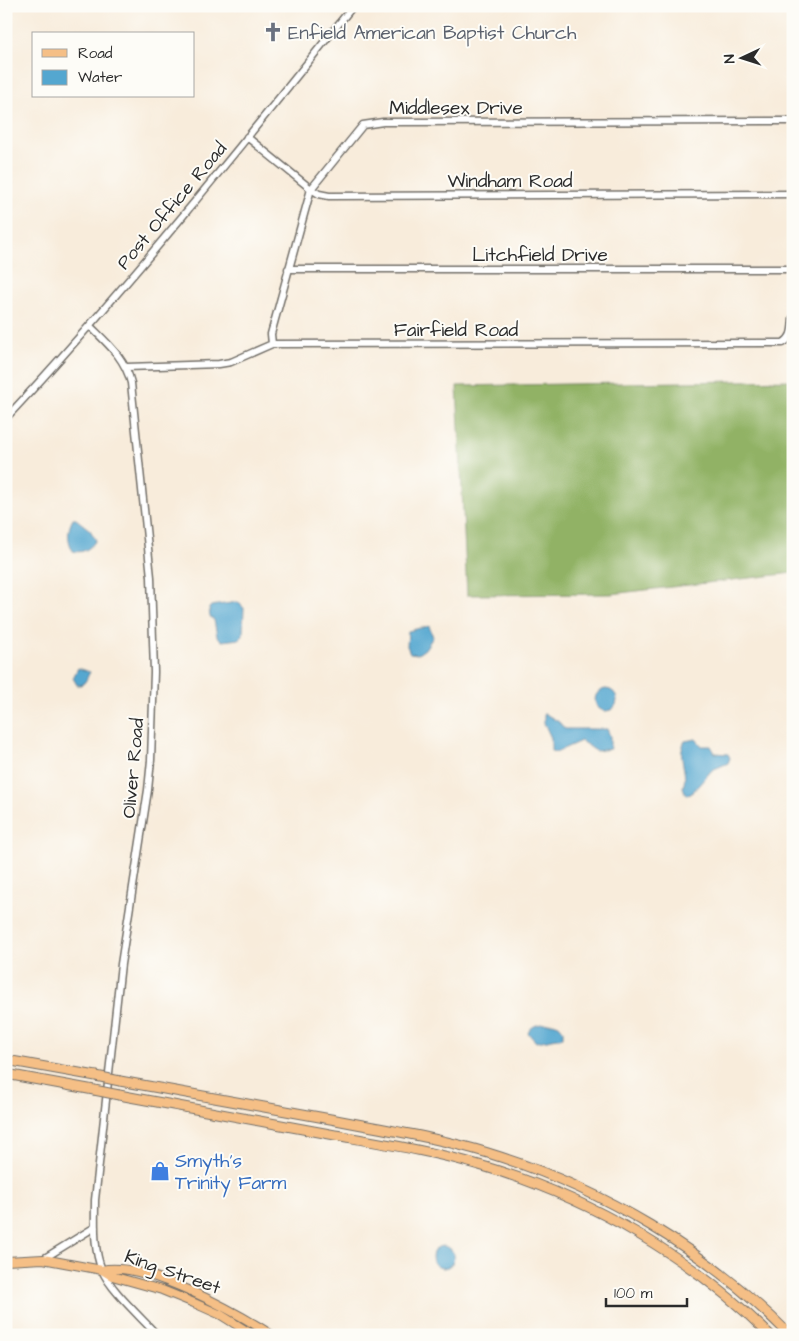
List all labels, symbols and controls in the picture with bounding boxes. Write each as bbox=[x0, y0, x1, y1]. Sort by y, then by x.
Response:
place label: Enfield American Baptist Church bbox=[288, 20, 577, 47]
church icon: Enfield American Baptist Church bbox=[262, 21, 284, 43]
legend bbox=[32, 32, 195, 98]
north arrow bbox=[716, 32, 766, 82]
text: Road bbox=[78, 43, 113, 64]
text: N bbox=[720, 54, 740, 64]
text: Water bbox=[78, 67, 122, 88]
street label: Middlesex Drive bbox=[389, 95, 523, 122]
street label: Post Office Road bbox=[111, 136, 234, 276]
street label: Windham Road bbox=[447, 168, 573, 195]
street label: Litchfield Drive bbox=[472, 242, 608, 269]
street label: Fairfield Road bbox=[394, 317, 519, 344]
street label: Oliver Road bbox=[116, 717, 151, 819]
place label: Smyth's Trinity Farm bbox=[175, 1148, 287, 1198]
shop icon: Smyth's Trinity Farm bbox=[149, 1160, 171, 1182]
street label: King Street bbox=[121, 1243, 224, 1302]
scale bar bbox=[606, 1276, 688, 1308]
text: 100 m bbox=[614, 1283, 653, 1304]

